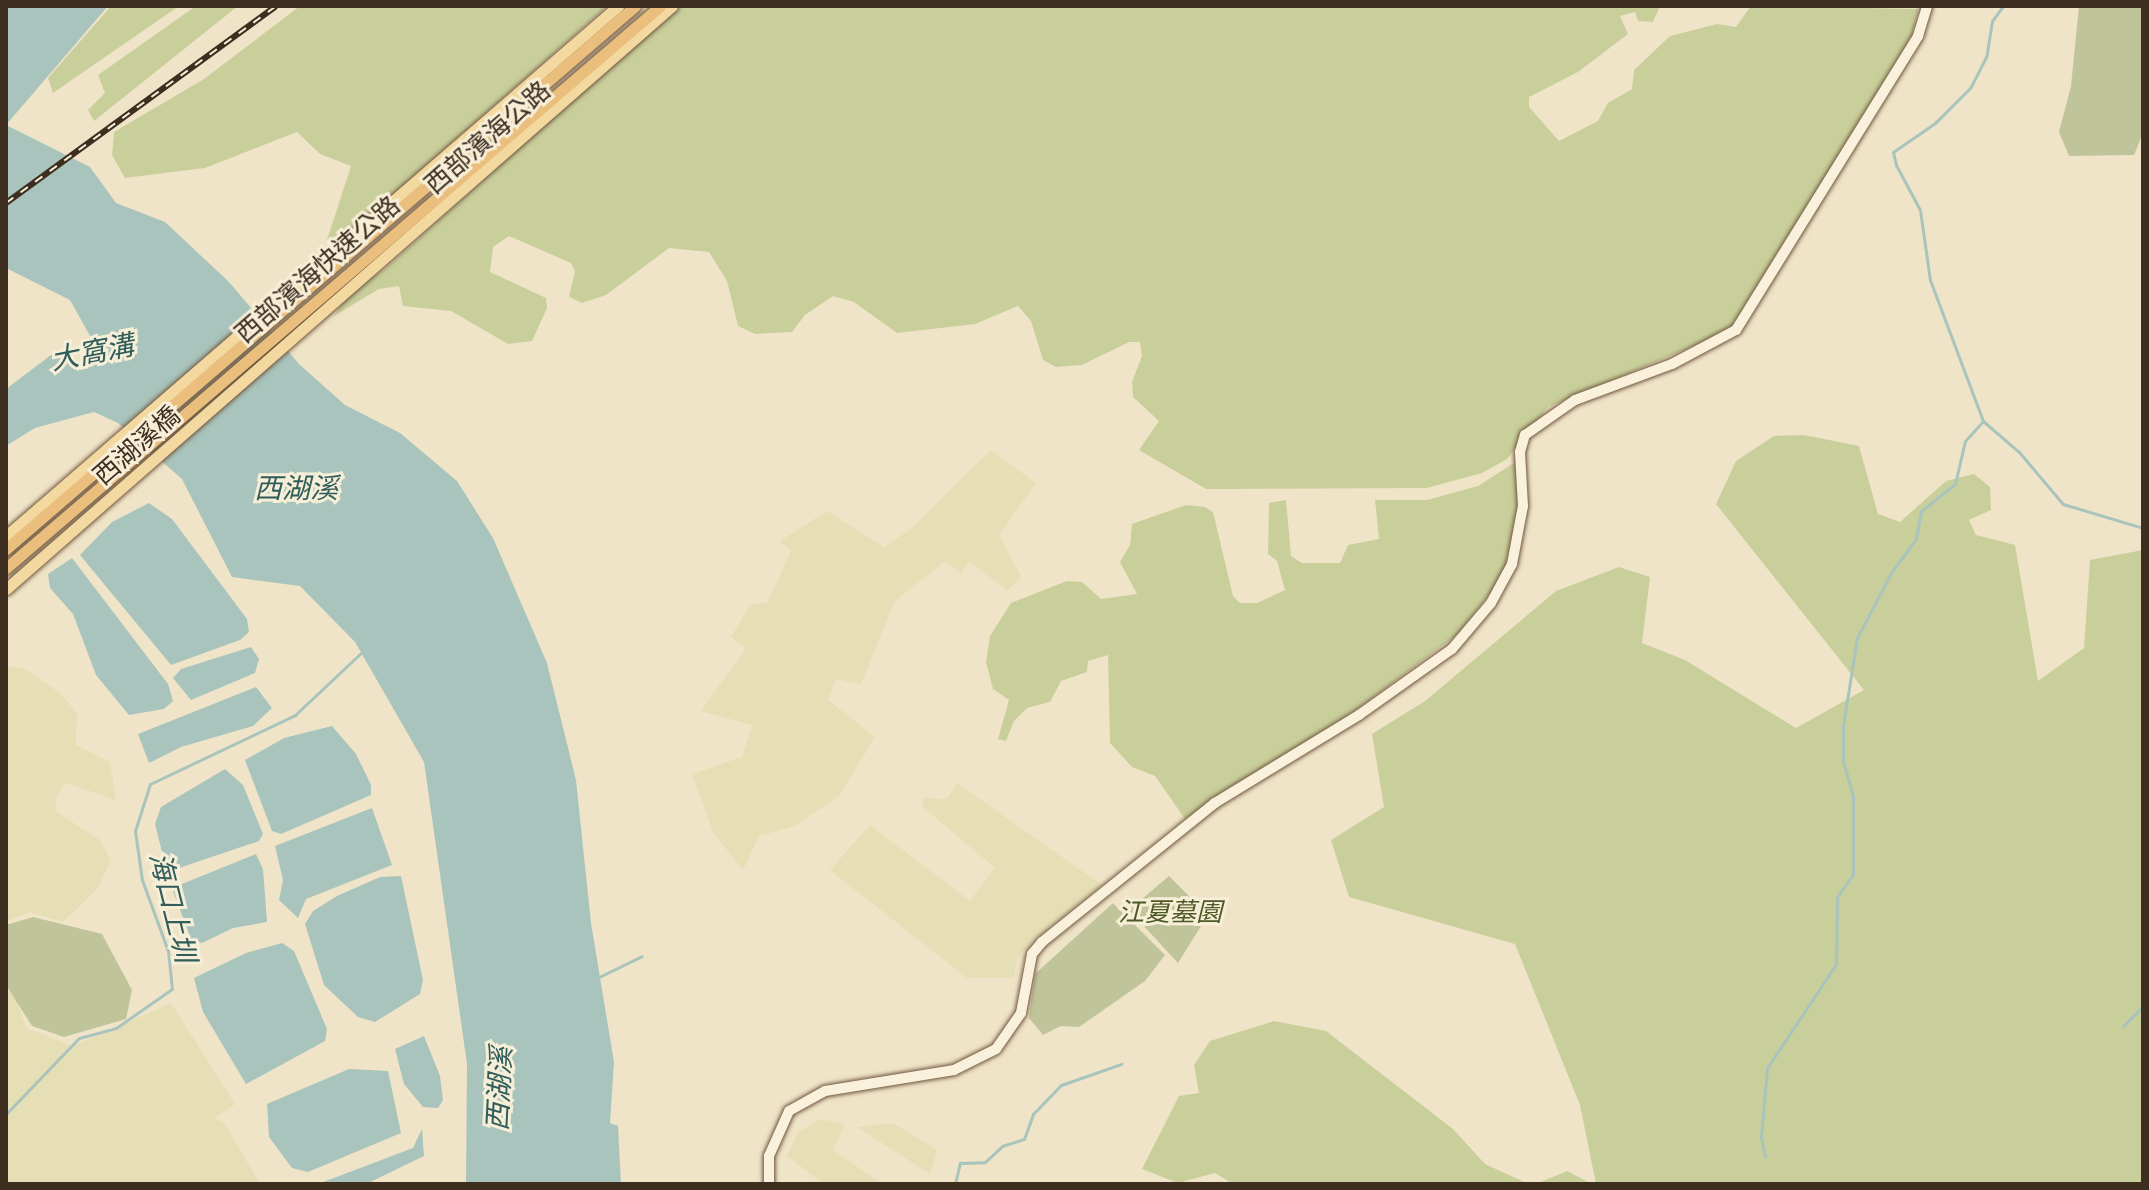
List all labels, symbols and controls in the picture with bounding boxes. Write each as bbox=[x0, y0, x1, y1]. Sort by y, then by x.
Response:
street label: 西部濱海公路 bbox=[419, 75, 557, 201]
street label: 西部濱海快速公路 bbox=[229, 190, 407, 350]
water label: 大窩溝 bbox=[48, 327, 136, 377]
street label: 西湖溪橋 bbox=[88, 400, 186, 492]
water label: 西湖溪 bbox=[254, 471, 338, 505]
water label: 海口上圳 bbox=[143, 849, 203, 965]
park label: 江夏墓園 bbox=[1118, 897, 1222, 929]
water label: 西湖溪 bbox=[480, 1046, 518, 1132]

